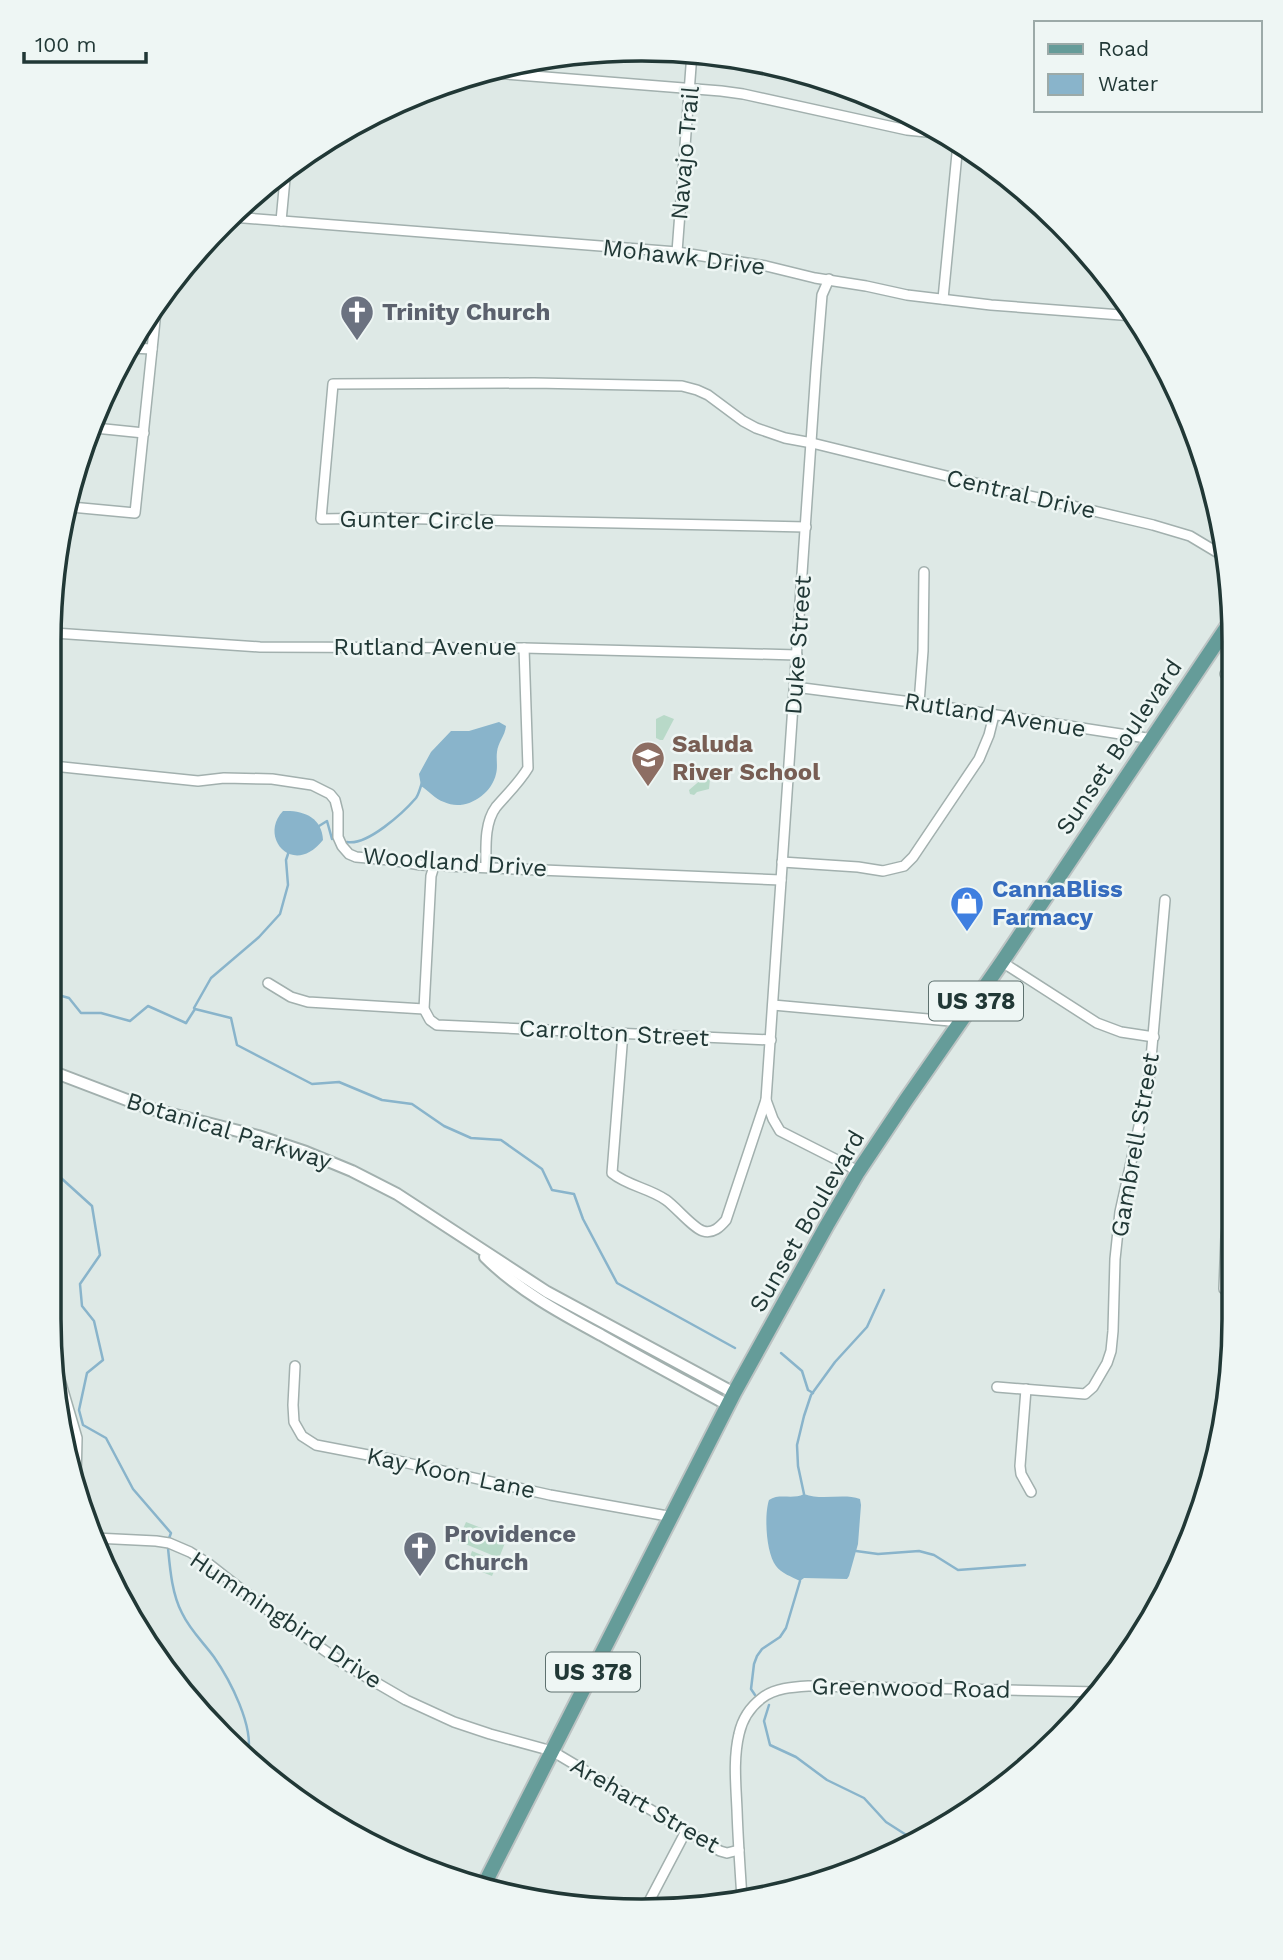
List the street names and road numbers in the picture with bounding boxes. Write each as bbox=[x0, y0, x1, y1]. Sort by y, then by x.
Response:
street label: Navajo Trail bbox=[665, 84, 705, 221]
street label: Mohawk Drive bbox=[601, 233, 767, 281]
street label: Central Drive bbox=[944, 463, 1098, 525]
street label: Gunter Circle bbox=[339, 505, 495, 535]
street label: Duke Street bbox=[779, 574, 817, 716]
street label: Rutland Avenue bbox=[333, 633, 517, 661]
street label: Sunset Boulevard bbox=[1050, 654, 1188, 840]
street label: Rutland Avenue bbox=[902, 687, 1088, 743]
street label: Woodland Drive bbox=[362, 842, 548, 882]
road number: US 378 bbox=[929, 982, 1023, 1020]
street label: Carrolton Street bbox=[518, 1014, 710, 1052]
street label: Gambrell Street bbox=[1105, 1051, 1165, 1239]
street label: Botanical Parkway bbox=[123, 1086, 336, 1176]
street label: Sunset Boulevard bbox=[744, 1125, 870, 1317]
street label: Kay Koon Lane bbox=[364, 1441, 538, 1505]
street label: Hummingbird Drive bbox=[185, 1545, 387, 1695]
road number: US 378 bbox=[546, 1652, 640, 1692]
street label: Greenwood Road bbox=[811, 1672, 1011, 1704]
street label: Arehart Street bbox=[566, 1751, 724, 1859]

